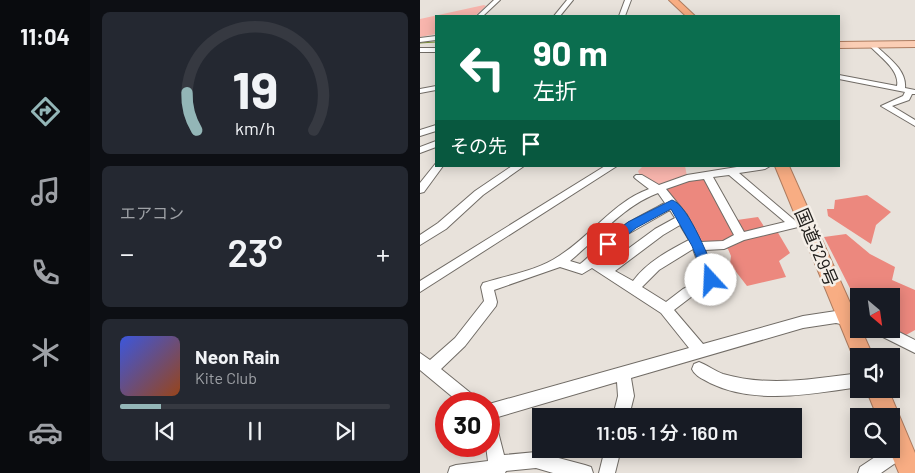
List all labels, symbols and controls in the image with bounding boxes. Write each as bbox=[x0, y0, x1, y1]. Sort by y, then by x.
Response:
text: 11:04 bbox=[20, 23, 70, 49]
text: 90 m bbox=[533, 31, 608, 73]
icon: left bbox=[450, 35, 515, 100]
text: 19 bbox=[232, 57, 278, 119]
text: 左折 bbox=[533, 77, 577, 103]
icon: directions bbox=[28, 94, 63, 129]
text: km/h bbox=[235, 117, 275, 139]
icon: arrive bbox=[517, 130, 545, 158]
text: その先 bbox=[450, 134, 507, 157]
icon: music bbox=[28, 174, 63, 209]
text: エアコン bbox=[120, 203, 184, 222]
street label: 国道329号 bbox=[791, 205, 843, 289]
pin bbox=[587, 223, 629, 265]
text: 23° bbox=[227, 229, 283, 275]
icon: arrive bbox=[594, 230, 622, 258]
text: − bbox=[120, 236, 134, 270]
text: + bbox=[376, 236, 390, 270]
position arrow bbox=[684, 253, 736, 305]
icon: phone bbox=[28, 255, 63, 290]
north arrow bbox=[850, 288, 900, 338]
map controls bbox=[850, 288, 900, 458]
icon: climate bbox=[28, 335, 63, 370]
text: Neon Rain bbox=[195, 345, 280, 368]
button: sound bbox=[850, 348, 900, 398]
text: Kite Club bbox=[195, 368, 257, 387]
speed limit sign: 30 bbox=[435, 392, 500, 457]
button: search bbox=[850, 408, 900, 458]
icon: car bbox=[28, 415, 63, 450]
icon: previous bbox=[151, 417, 179, 445]
icon: pause bbox=[241, 417, 269, 445]
icon: next bbox=[331, 417, 359, 445]
text: 11:05 · 1 分 · 160 m bbox=[596, 421, 738, 444]

